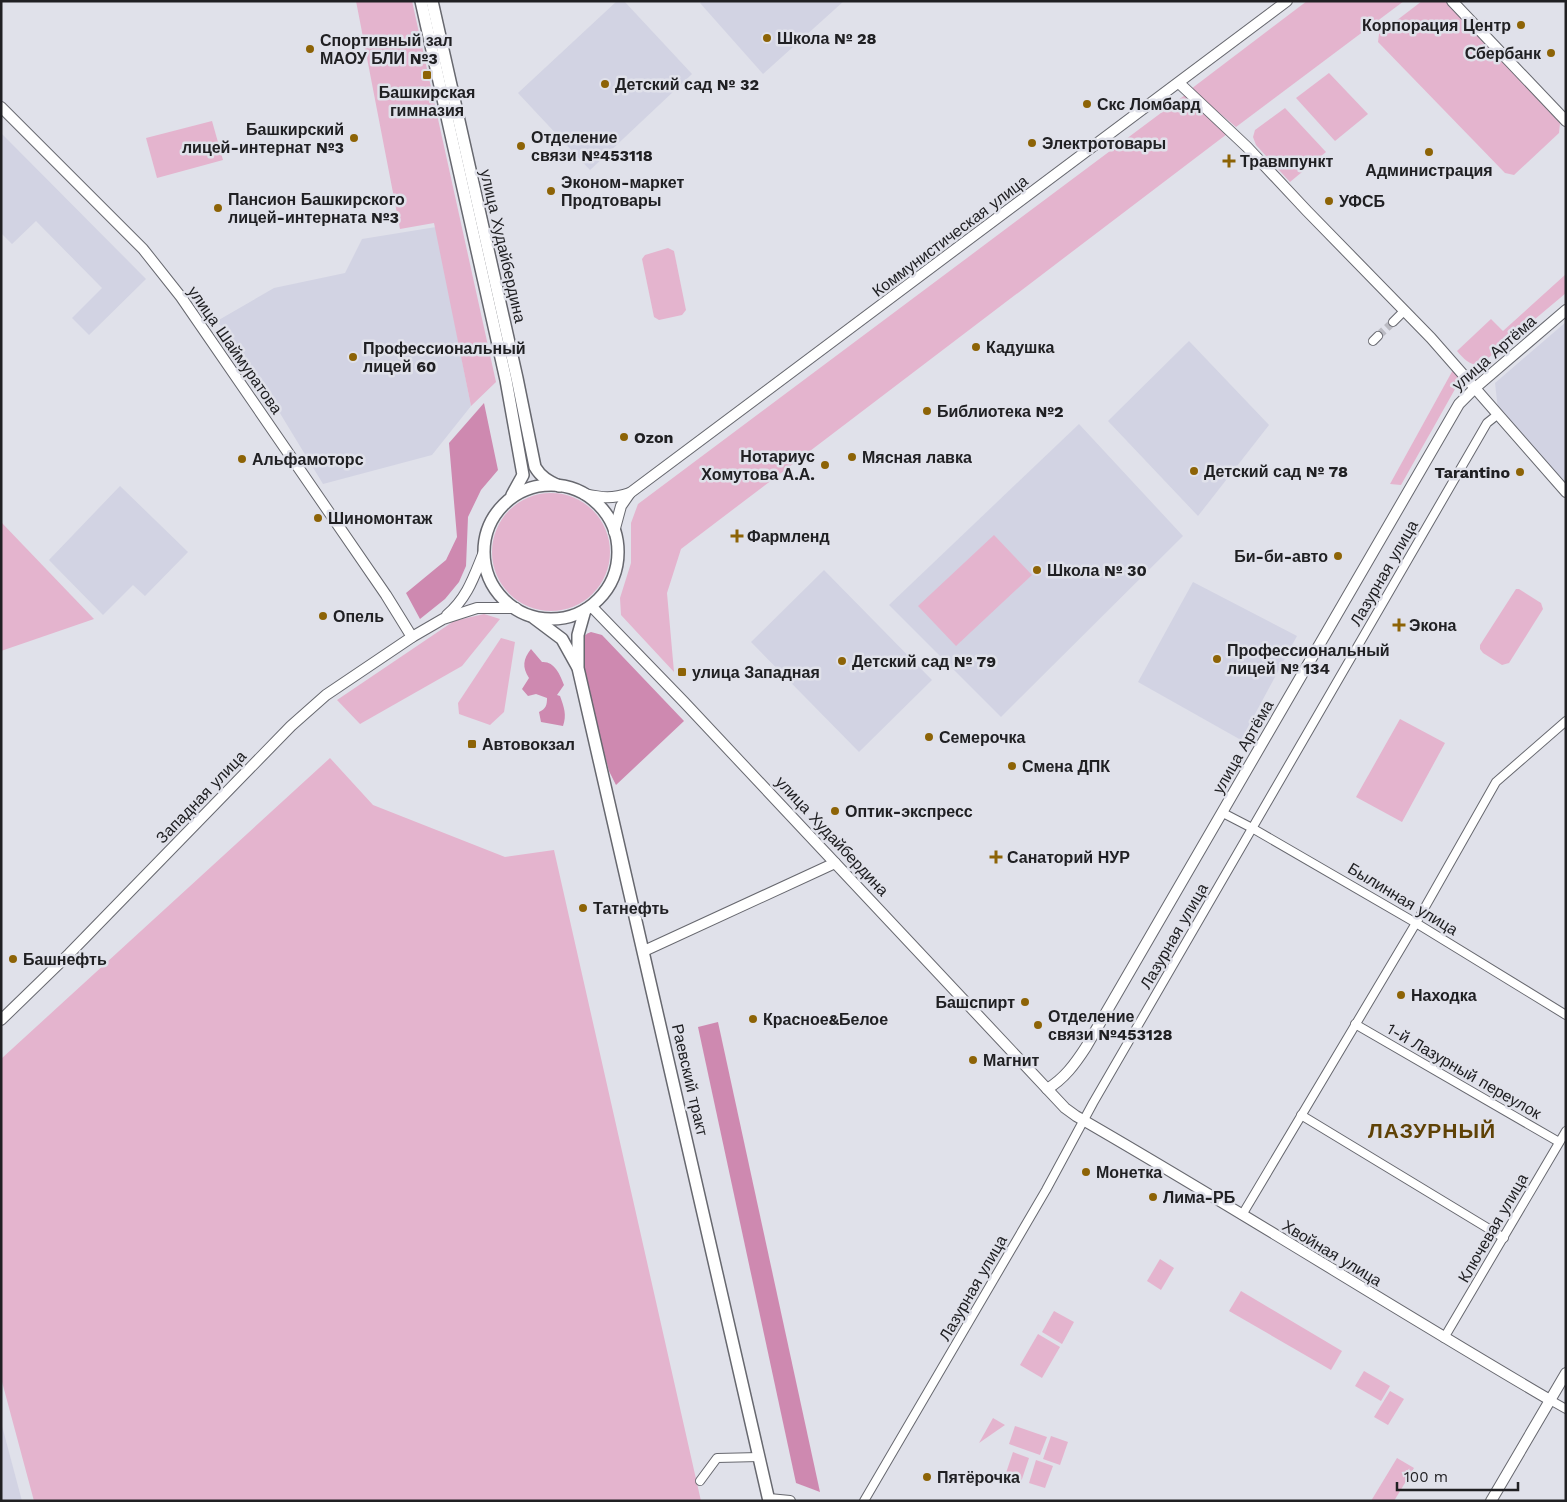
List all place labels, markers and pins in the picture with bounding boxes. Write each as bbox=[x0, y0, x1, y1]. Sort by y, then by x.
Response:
place label: Корпорация Центр bbox=[1362, 16, 1511, 35]
marker: Корпорация Центр bbox=[1515, 19, 1527, 31]
place label: Школа № 28 bbox=[777, 29, 877, 48]
place label: Спортивный зал МАОУ БЛИ №3 bbox=[320, 31, 453, 68]
marker: Школа № 28 bbox=[761, 32, 773, 44]
marker: Спортивный зал МАОУ БЛИ №3 bbox=[304, 43, 316, 55]
place label: Сбербанк bbox=[1465, 44, 1542, 63]
marker: Сбербанк bbox=[1545, 47, 1557, 59]
marker: Башкирская гимназия bbox=[421, 69, 433, 81]
place label: Детский сад № 32 bbox=[615, 75, 759, 94]
marker: Детский сад № 32 bbox=[599, 78, 611, 90]
place label: Башкирская гимназия bbox=[379, 83, 475, 120]
place label: Скс Ломбард bbox=[1097, 95, 1201, 114]
marker: Скс Ломбард bbox=[1081, 98, 1093, 110]
place label: Башкирский лицей-интернат №3 bbox=[182, 120, 344, 157]
place label: Отделение связи №453118 bbox=[531, 128, 653, 165]
marker: Башкирский лицей-интернат №3 bbox=[348, 132, 360, 144]
place label: Электротовары bbox=[1042, 134, 1166, 153]
marker: Электротовары bbox=[1026, 137, 1038, 149]
marker: Отделение связи №453118 bbox=[515, 140, 527, 152]
marker: Администрация bbox=[1423, 146, 1435, 158]
place label: Травмпункт bbox=[1240, 152, 1334, 171]
marker: Травмпункт bbox=[1222, 154, 1236, 168]
place label: Администрация bbox=[1365, 161, 1493, 180]
place label: Эконом-маркет Продтовары bbox=[561, 173, 684, 210]
marker: Эконом-маркет Продтовары bbox=[545, 185, 557, 197]
place label: Пансион Башкирского лицей-интерната №3 bbox=[228, 190, 405, 227]
place label: УФСБ bbox=[1339, 192, 1385, 211]
marker: УФСБ bbox=[1323, 195, 1335, 207]
marker: Пансион Башкирского лицей-интерната №3 bbox=[212, 202, 224, 214]
place label: Кадушка bbox=[986, 338, 1054, 357]
place label: Профессиональный лицей 60 bbox=[363, 339, 526, 376]
marker: Кадушка bbox=[970, 341, 982, 353]
marker: Профессиональный лицей 60 bbox=[347, 351, 359, 363]
place label: Библиотека №2 bbox=[937, 402, 1064, 421]
marker: Библиотека №2 bbox=[921, 405, 933, 417]
place label: Ozon bbox=[634, 428, 673, 447]
marker: Ozon bbox=[618, 431, 630, 443]
place label: Нотариус Хомутова А.А. bbox=[701, 447, 815, 484]
place label: Мясная лавка bbox=[862, 448, 972, 467]
place label: Альфамоторс bbox=[252, 450, 364, 469]
marker: Мясная лавка bbox=[846, 451, 858, 463]
marker: Альфамоторс bbox=[236, 453, 248, 465]
marker: Нотариус Хомутова А.А. bbox=[819, 459, 831, 471]
place label: Детский сад № 78 bbox=[1204, 462, 1348, 481]
place label: Tarantino bbox=[1435, 463, 1510, 482]
marker: Детский сад № 78 bbox=[1188, 465, 1200, 477]
marker: Tarantino bbox=[1514, 466, 1526, 478]
place label: Шиномонтаж bbox=[328, 509, 433, 528]
marker: Шиномонтаж bbox=[312, 512, 324, 524]
place label: Фармленд bbox=[747, 527, 830, 546]
marker: Фармленд bbox=[731, 530, 743, 542]
place label: Би-би-авто bbox=[1234, 547, 1328, 566]
marker: Би-би-авто bbox=[1332, 550, 1344, 562]
place label: Школа № 30 bbox=[1047, 561, 1147, 580]
marker: Школа № 30 bbox=[1031, 564, 1043, 576]
place label: Опель bbox=[333, 607, 384, 626]
marker: Опель bbox=[317, 610, 329, 622]
place label: Экона bbox=[1409, 616, 1457, 635]
marker: Экона bbox=[1393, 619, 1405, 631]
place label: Профессиональный лицей № 134 bbox=[1227, 641, 1390, 678]
place label: Детский сад № 79 bbox=[852, 652, 996, 671]
marker: Профессиональный лицей № 134 bbox=[1211, 653, 1223, 665]
marker: Детский сад № 79 bbox=[836, 655, 848, 667]
place label: улица Западная bbox=[692, 663, 820, 682]
marker: улица Западная bbox=[676, 666, 688, 678]
place label: Семерочка bbox=[939, 728, 1025, 747]
marker: Семерочка bbox=[923, 731, 935, 743]
place label: Автовокзал bbox=[482, 735, 575, 754]
marker: Автовокзал bbox=[466, 738, 478, 750]
place label: Смена ДПК bbox=[1022, 757, 1110, 776]
marker: Смена ДПК bbox=[1006, 760, 1018, 772]
place label: Оптик-экспресс bbox=[845, 802, 973, 821]
marker: Оптик-экспресс bbox=[829, 805, 841, 817]
place label: Санаторий НУР bbox=[1007, 848, 1130, 867]
marker: Санаторий НУР bbox=[989, 850, 1003, 864]
place label: Татнефть bbox=[593, 899, 669, 918]
marker: Татнефть bbox=[577, 902, 589, 914]
place label: Башнефть bbox=[23, 950, 107, 969]
marker: Башнефть bbox=[7, 953, 19, 965]
place label: Находка bbox=[1411, 986, 1477, 1005]
marker: Находка bbox=[1395, 989, 1407, 1001]
place label: Башспирт bbox=[935, 993, 1015, 1012]
marker: Башспирт bbox=[1019, 996, 1031, 1008]
place label: Отделение связи №453128 bbox=[1048, 1007, 1172, 1044]
place label: Красное&Белое bbox=[763, 1010, 888, 1029]
marker: Красное&Белое bbox=[747, 1013, 759, 1025]
marker: Отделение связи №453128 bbox=[1032, 1019, 1044, 1031]
place label: Магнит bbox=[983, 1051, 1040, 1070]
marker: Магнит bbox=[967, 1054, 979, 1066]
place label: Монетка bbox=[1096, 1163, 1162, 1182]
marker: Монетка bbox=[1080, 1166, 1092, 1178]
place label: Лима-РБ bbox=[1163, 1188, 1235, 1207]
marker: Лима-РБ bbox=[1147, 1191, 1159, 1203]
place label: Пятёрочка bbox=[937, 1468, 1020, 1487]
marker: Пятёрочка bbox=[921, 1471, 933, 1483]

